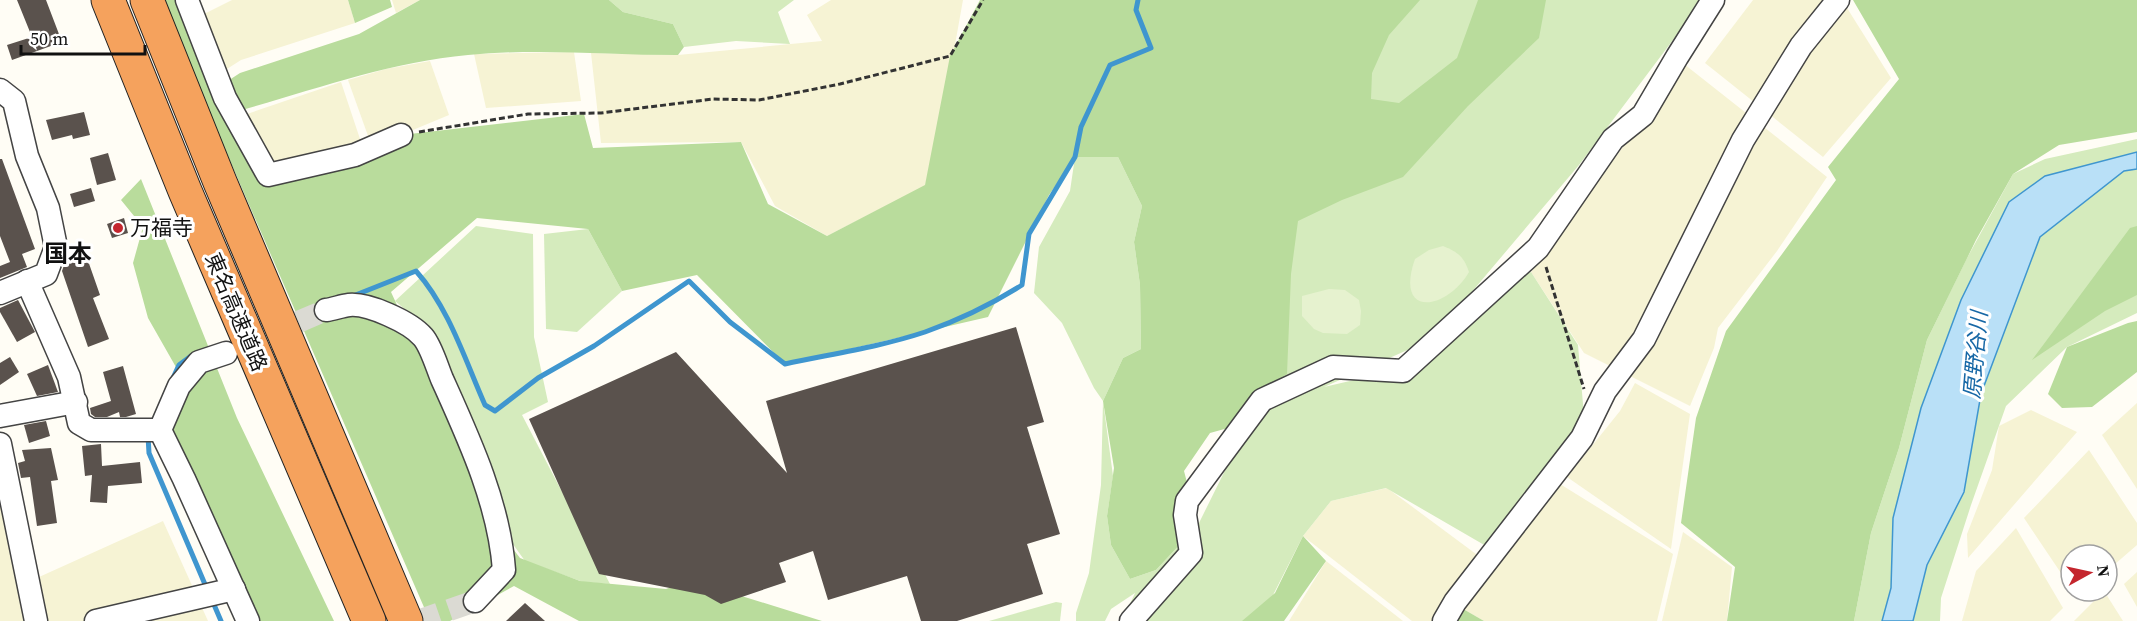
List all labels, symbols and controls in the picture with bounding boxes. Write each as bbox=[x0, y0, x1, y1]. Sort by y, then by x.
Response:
scale bar bbox=[21, 18, 146, 56]
text: 50 m bbox=[30, 26, 68, 51]
place label: 万福寺 bbox=[130, 213, 193, 242]
marker: 万福寺 bbox=[111, 221, 125, 235]
district label: 国本 bbox=[44, 237, 92, 270]
street label: 東名高速道路 bbox=[198, 248, 274, 375]
water label: 原野谷川 bbox=[1956, 308, 1994, 400]
north arrow bbox=[2059, 543, 2119, 603]
text: N bbox=[2092, 564, 2116, 579]

